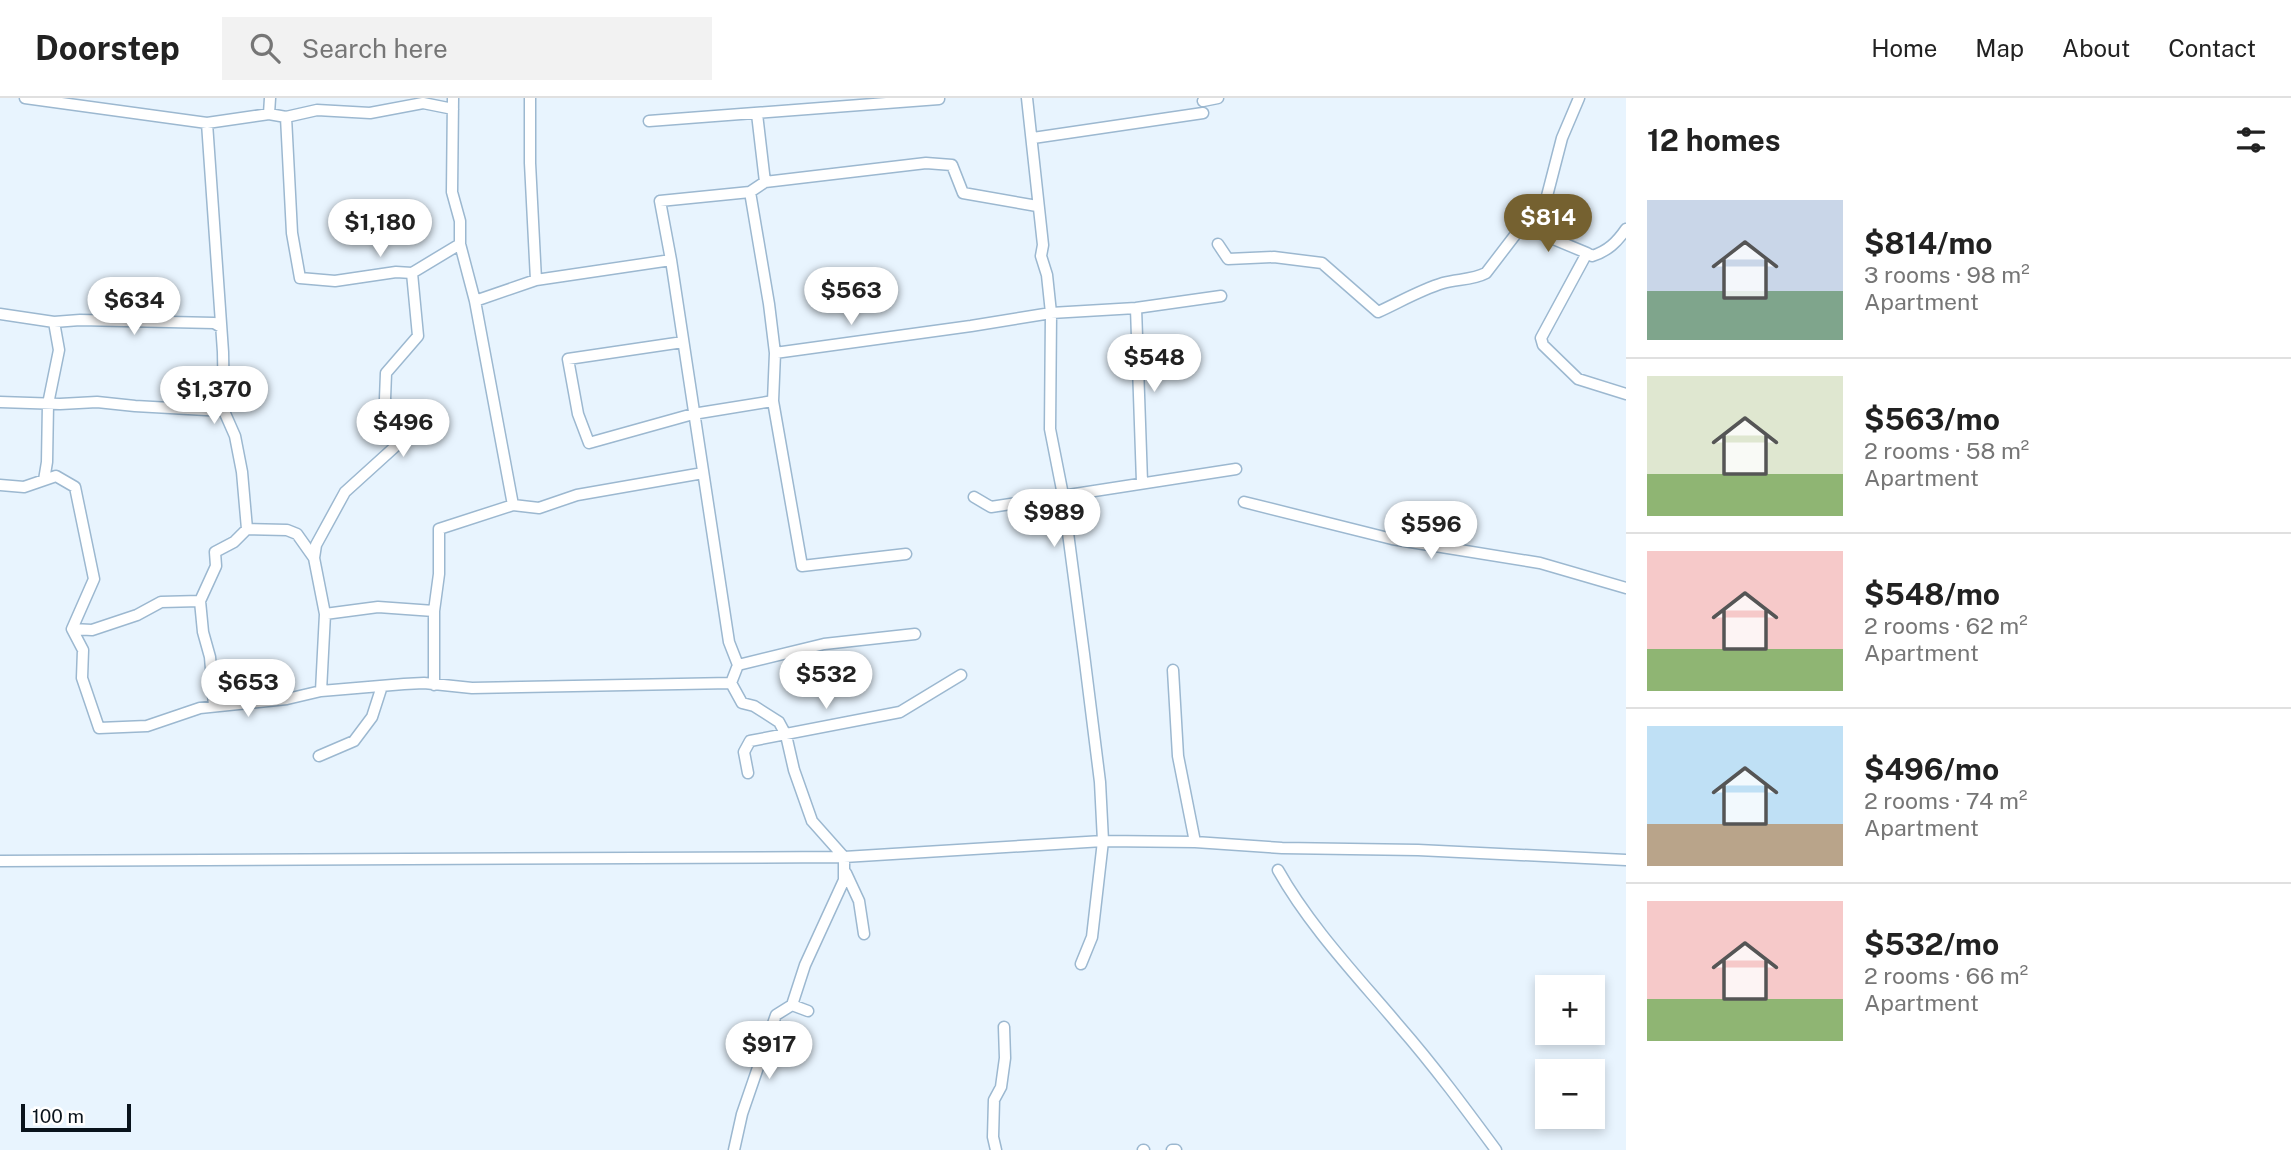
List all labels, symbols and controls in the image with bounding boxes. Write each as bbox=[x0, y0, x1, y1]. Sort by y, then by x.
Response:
search box bbox=[222, 17, 712, 80]
text: Doorstep bbox=[35, 29, 180, 67]
icon: search bbox=[246, 29, 284, 67]
text: Search here bbox=[302, 33, 448, 64]
text: Home bbox=[1871, 34, 1937, 62]
text: Map bbox=[1975, 34, 2024, 62]
text: About bbox=[2062, 34, 2130, 62]
text: Contact bbox=[2168, 34, 2256, 62]
icon: filters bbox=[2232, 121, 2270, 159]
text: 12 homes bbox=[1647, 122, 1781, 158]
pin: $814 bbox=[1507, 194, 1589, 254]
pin: $1,180 bbox=[323, 200, 437, 259]
text: $814 bbox=[1520, 203, 1576, 230]
text: $1,180 bbox=[344, 208, 416, 235]
text: $814/mo bbox=[1864, 225, 1993, 261]
icon: home bbox=[1703, 228, 1787, 312]
text: 3 rooms · 98 m² bbox=[1864, 261, 2030, 288]
pin: $563 bbox=[810, 268, 892, 327]
text: $563 bbox=[820, 276, 882, 303]
pin: $634 bbox=[93, 278, 175, 337]
text: $634 bbox=[103, 286, 165, 313]
text: Apartment bbox=[1864, 288, 1979, 315]
pin: $548 bbox=[1113, 334, 1195, 394]
text: $548 bbox=[1123, 343, 1185, 370]
pin: $1,370 bbox=[157, 366, 271, 426]
text: $1,370 bbox=[176, 375, 252, 402]
pin: $496 bbox=[362, 400, 444, 459]
text: $563/mo bbox=[1864, 401, 2000, 437]
icon: home bbox=[1703, 404, 1787, 488]
text: $496 bbox=[372, 408, 434, 435]
text: 2 rooms · 58 m² bbox=[1864, 437, 2029, 464]
text: Apartment bbox=[1864, 464, 1979, 491]
pin: $989 bbox=[1013, 490, 1095, 549]
text: $989 bbox=[1023, 498, 1085, 525]
pin: $596 bbox=[1390, 502, 1472, 561]
text: $596 bbox=[1400, 510, 1462, 537]
text: $548/mo bbox=[1864, 576, 2000, 612]
icon: home bbox=[1703, 579, 1787, 663]
text: 2 rooms · 62 m² bbox=[1864, 612, 2028, 639]
text: Apartment bbox=[1864, 639, 1979, 666]
pin: $532 bbox=[785, 652, 867, 711]
pin: $653 bbox=[207, 660, 289, 719]
text: $532 bbox=[795, 660, 857, 687]
text: $653 bbox=[217, 668, 279, 695]
text: $496/mo bbox=[1864, 751, 1999, 787]
icon: home bbox=[1703, 754, 1787, 838]
text: 2 rooms · 74 m² bbox=[1864, 787, 2027, 814]
text: Apartment bbox=[1864, 814, 1979, 841]
text: $532/mo bbox=[1864, 926, 1999, 962]
icon: home bbox=[1703, 929, 1787, 1013]
text: 2 rooms · 66 m² bbox=[1864, 962, 2028, 989]
map controls bbox=[1535, 975, 1605, 1129]
button: + bbox=[1535, 975, 1605, 1045]
text: Apartment bbox=[1864, 989, 1979, 1016]
pin: $917 bbox=[728, 1021, 810, 1081]
text: $917 bbox=[741, 1030, 797, 1057]
button: − bbox=[1535, 1059, 1605, 1129]
scale bar bbox=[21, 1101, 131, 1133]
text: 100 m bbox=[32, 1105, 84, 1127]

